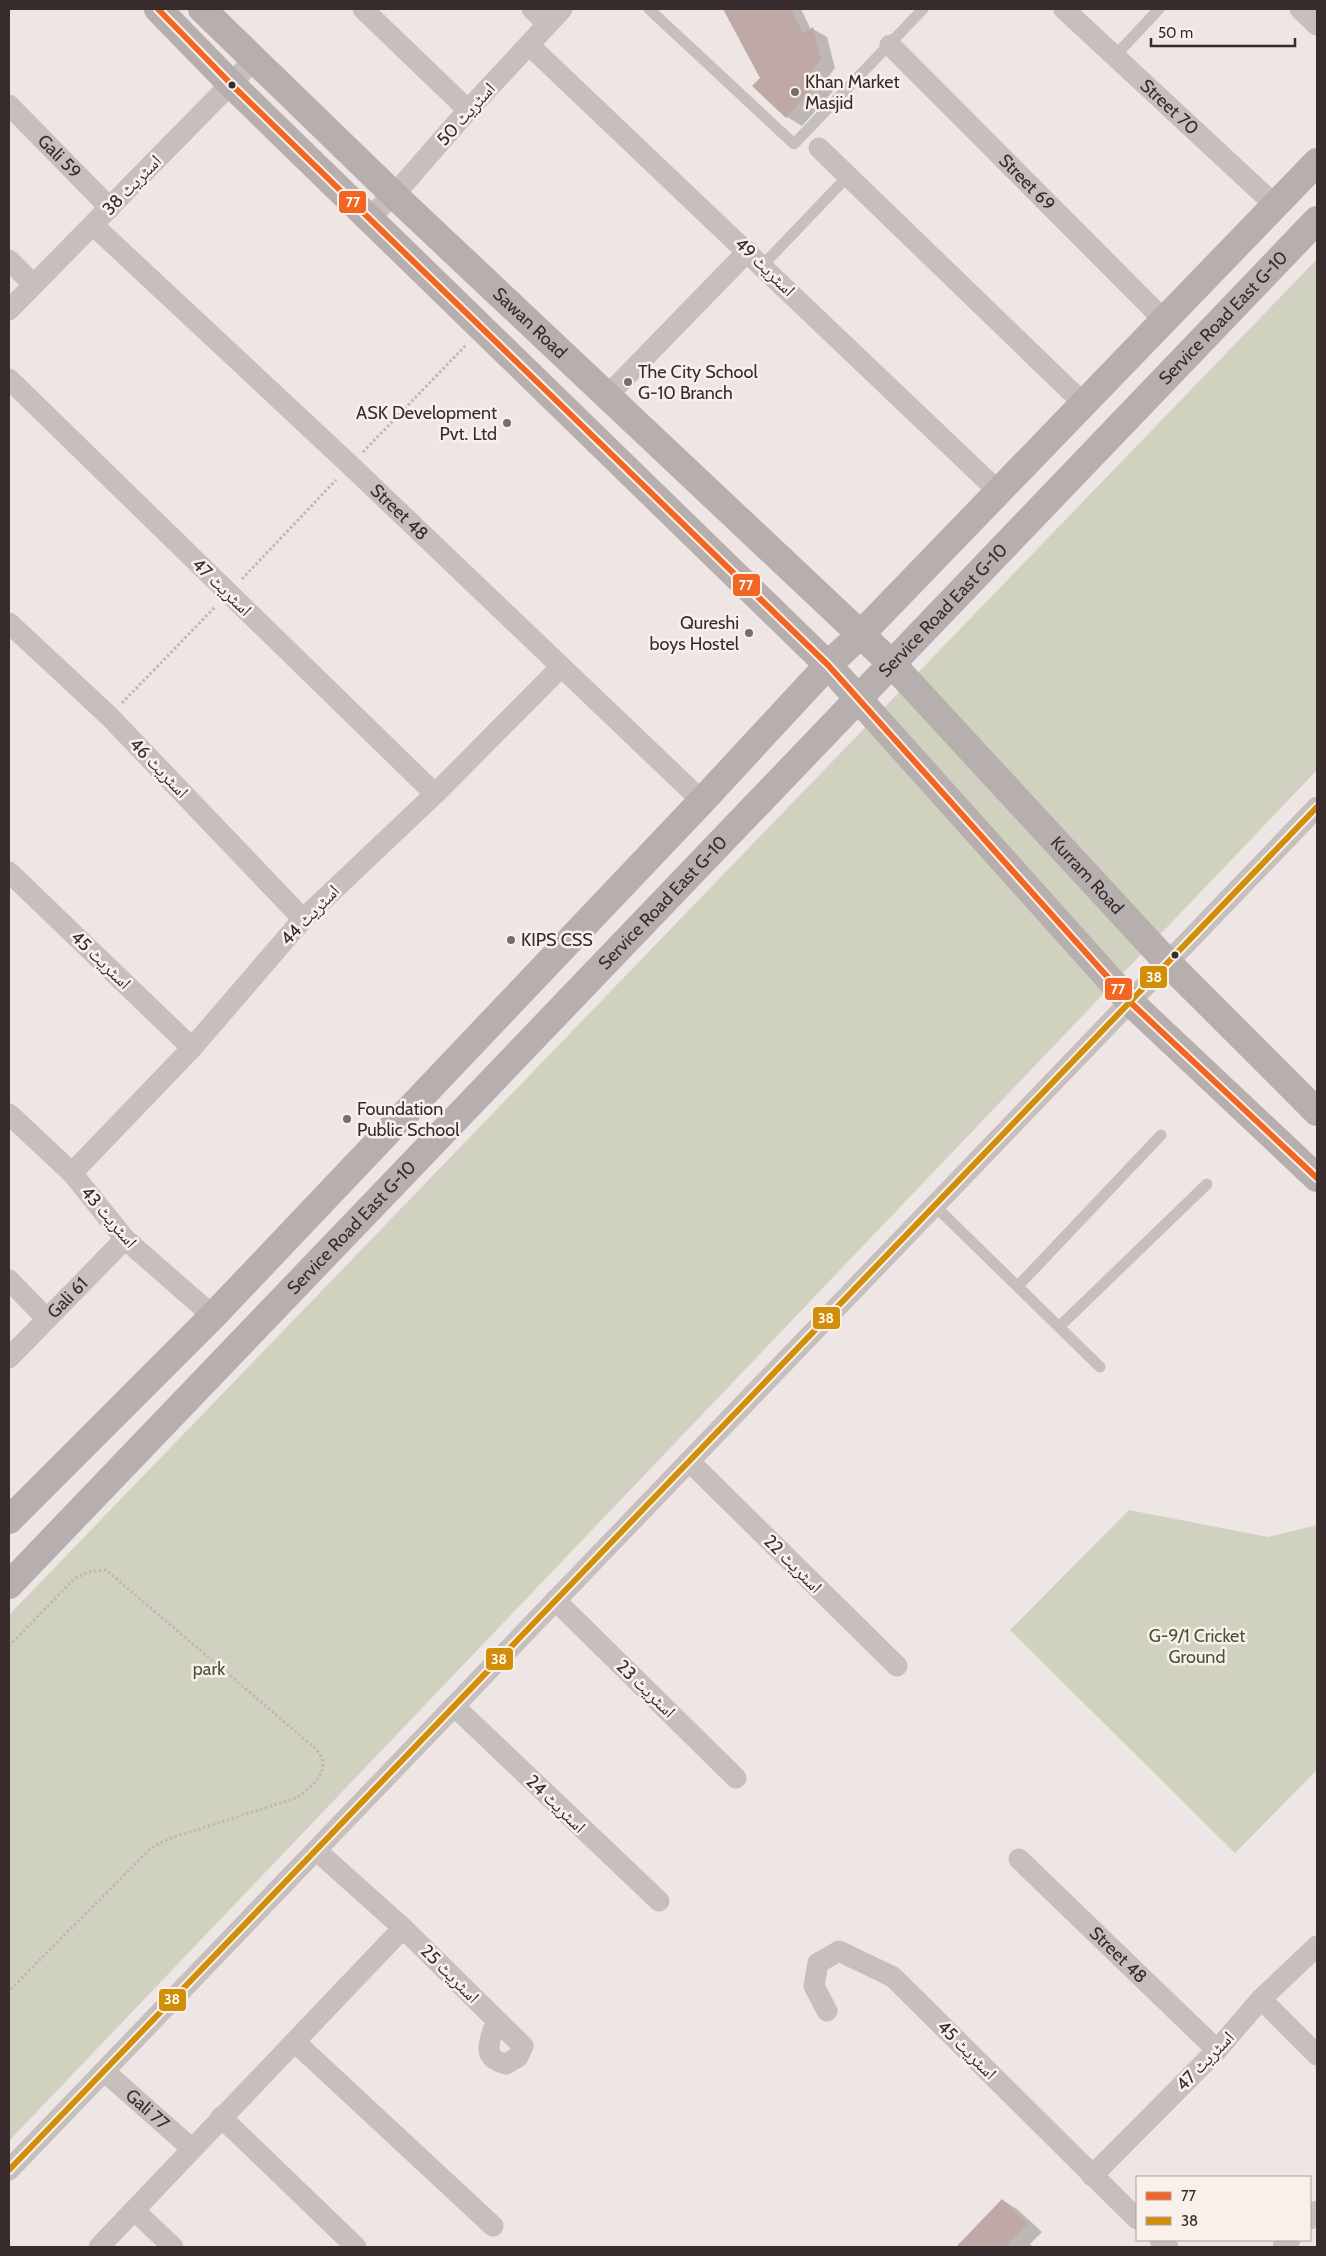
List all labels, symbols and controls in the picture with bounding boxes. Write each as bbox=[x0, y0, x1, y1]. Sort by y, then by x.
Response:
scale bar bbox=[1151, 15, 1295, 47]
text: 50 m bbox=[1158, 24, 1193, 42]
place label: Khan Market Masjid bbox=[805, 71, 899, 114]
street label: Street 70 bbox=[1136, 74, 1203, 140]
street label: اسٹریٹ 50 bbox=[432, 78, 500, 150]
unlabelled marker bbox=[227, 80, 237, 90]
marker: Khan Market Masjid bbox=[789, 86, 801, 98]
street label: Gali 59 bbox=[33, 130, 86, 183]
street label: اسٹریٹ 38 bbox=[98, 150, 166, 220]
street label: Street 69 bbox=[994, 150, 1060, 215]
line badge: 77 bbox=[338, 190, 367, 214]
text: 77 bbox=[346, 193, 361, 211]
street label: اسٹریٹ 49 bbox=[730, 233, 800, 301]
street label: Service Road East G-10 bbox=[1154, 246, 1292, 389]
street label: Sawan Road bbox=[488, 283, 572, 363]
place label: The City School G-10 Branch bbox=[638, 361, 758, 404]
marker: The City School G-10 Branch bbox=[622, 376, 634, 388]
place label: ASK Development Pvt. Ltd bbox=[356, 402, 497, 445]
marker: ASK Development Pvt. Ltd bbox=[501, 417, 513, 429]
street label: Street 48 bbox=[366, 479, 433, 545]
street label: Service Road East G-10 bbox=[874, 539, 1012, 682]
street label: اسٹریٹ 47 bbox=[188, 553, 256, 621]
line badge: 77 bbox=[732, 573, 761, 597]
text: 77 bbox=[739, 576, 754, 594]
place label: Qureshi boys Hostel bbox=[650, 612, 740, 655]
marker: Qureshi boys Hostel bbox=[743, 627, 755, 639]
street label: اسٹریٹ 46 bbox=[125, 733, 193, 803]
street label: Service Road East G-10 bbox=[594, 831, 732, 974]
street label: Kurram Road bbox=[1046, 832, 1128, 919]
street label: اسٹریٹ 44 bbox=[276, 880, 344, 950]
street label: اسٹریٹ 45 bbox=[66, 926, 136, 994]
place label: KIPS CSS bbox=[521, 929, 593, 951]
marker: KIPS CSS bbox=[505, 934, 517, 946]
unlabelled marker bbox=[1170, 950, 1180, 960]
line badge: 38 bbox=[1139, 965, 1168, 989]
text: 38 bbox=[1146, 968, 1162, 986]
line badge: 77 bbox=[1104, 977, 1133, 1001]
text: 77 bbox=[1111, 980, 1126, 998]
place label: Foundation Public School bbox=[357, 1098, 460, 1141]
marker: Foundation Public School bbox=[341, 1113, 353, 1125]
street label: Service Road East G-10 bbox=[282, 1156, 421, 1299]
street label: اسٹریٹ 43 bbox=[76, 1181, 142, 1253]
street label: Gali 61 bbox=[43, 1273, 93, 1323]
line badge: 38 bbox=[812, 1306, 841, 1330]
text: 38 bbox=[818, 1309, 834, 1327]
street label: اسٹریٹ 22 bbox=[759, 1530, 827, 1598]
park label: G-9/1 Cricket Ground bbox=[1149, 1625, 1245, 1668]
line badge: 38 bbox=[485, 1647, 514, 1671]
text: 38 bbox=[491, 1650, 507, 1668]
street label: اسٹریٹ 23 bbox=[612, 1655, 680, 1723]
park label: park bbox=[193, 1658, 226, 1680]
street label: اسٹریٹ 24 bbox=[522, 1770, 590, 1838]
street label: Street 48 bbox=[1085, 1922, 1152, 1988]
street label: اسٹریٹ 25 bbox=[416, 1940, 484, 2008]
line badge: 38 bbox=[158, 1988, 187, 2012]
text: 38 bbox=[164, 1990, 180, 2008]
street label: اسٹریٹ 45 bbox=[933, 2016, 1001, 2084]
street label: اسٹریٹ 47 bbox=[1171, 2027, 1239, 2095]
street label: Gali 77 bbox=[121, 2084, 174, 2135]
legend bbox=[1136, 2176, 1311, 2241]
text: 77 bbox=[1181, 2187, 1197, 2205]
text: 38 bbox=[1181, 2212, 1198, 2230]

